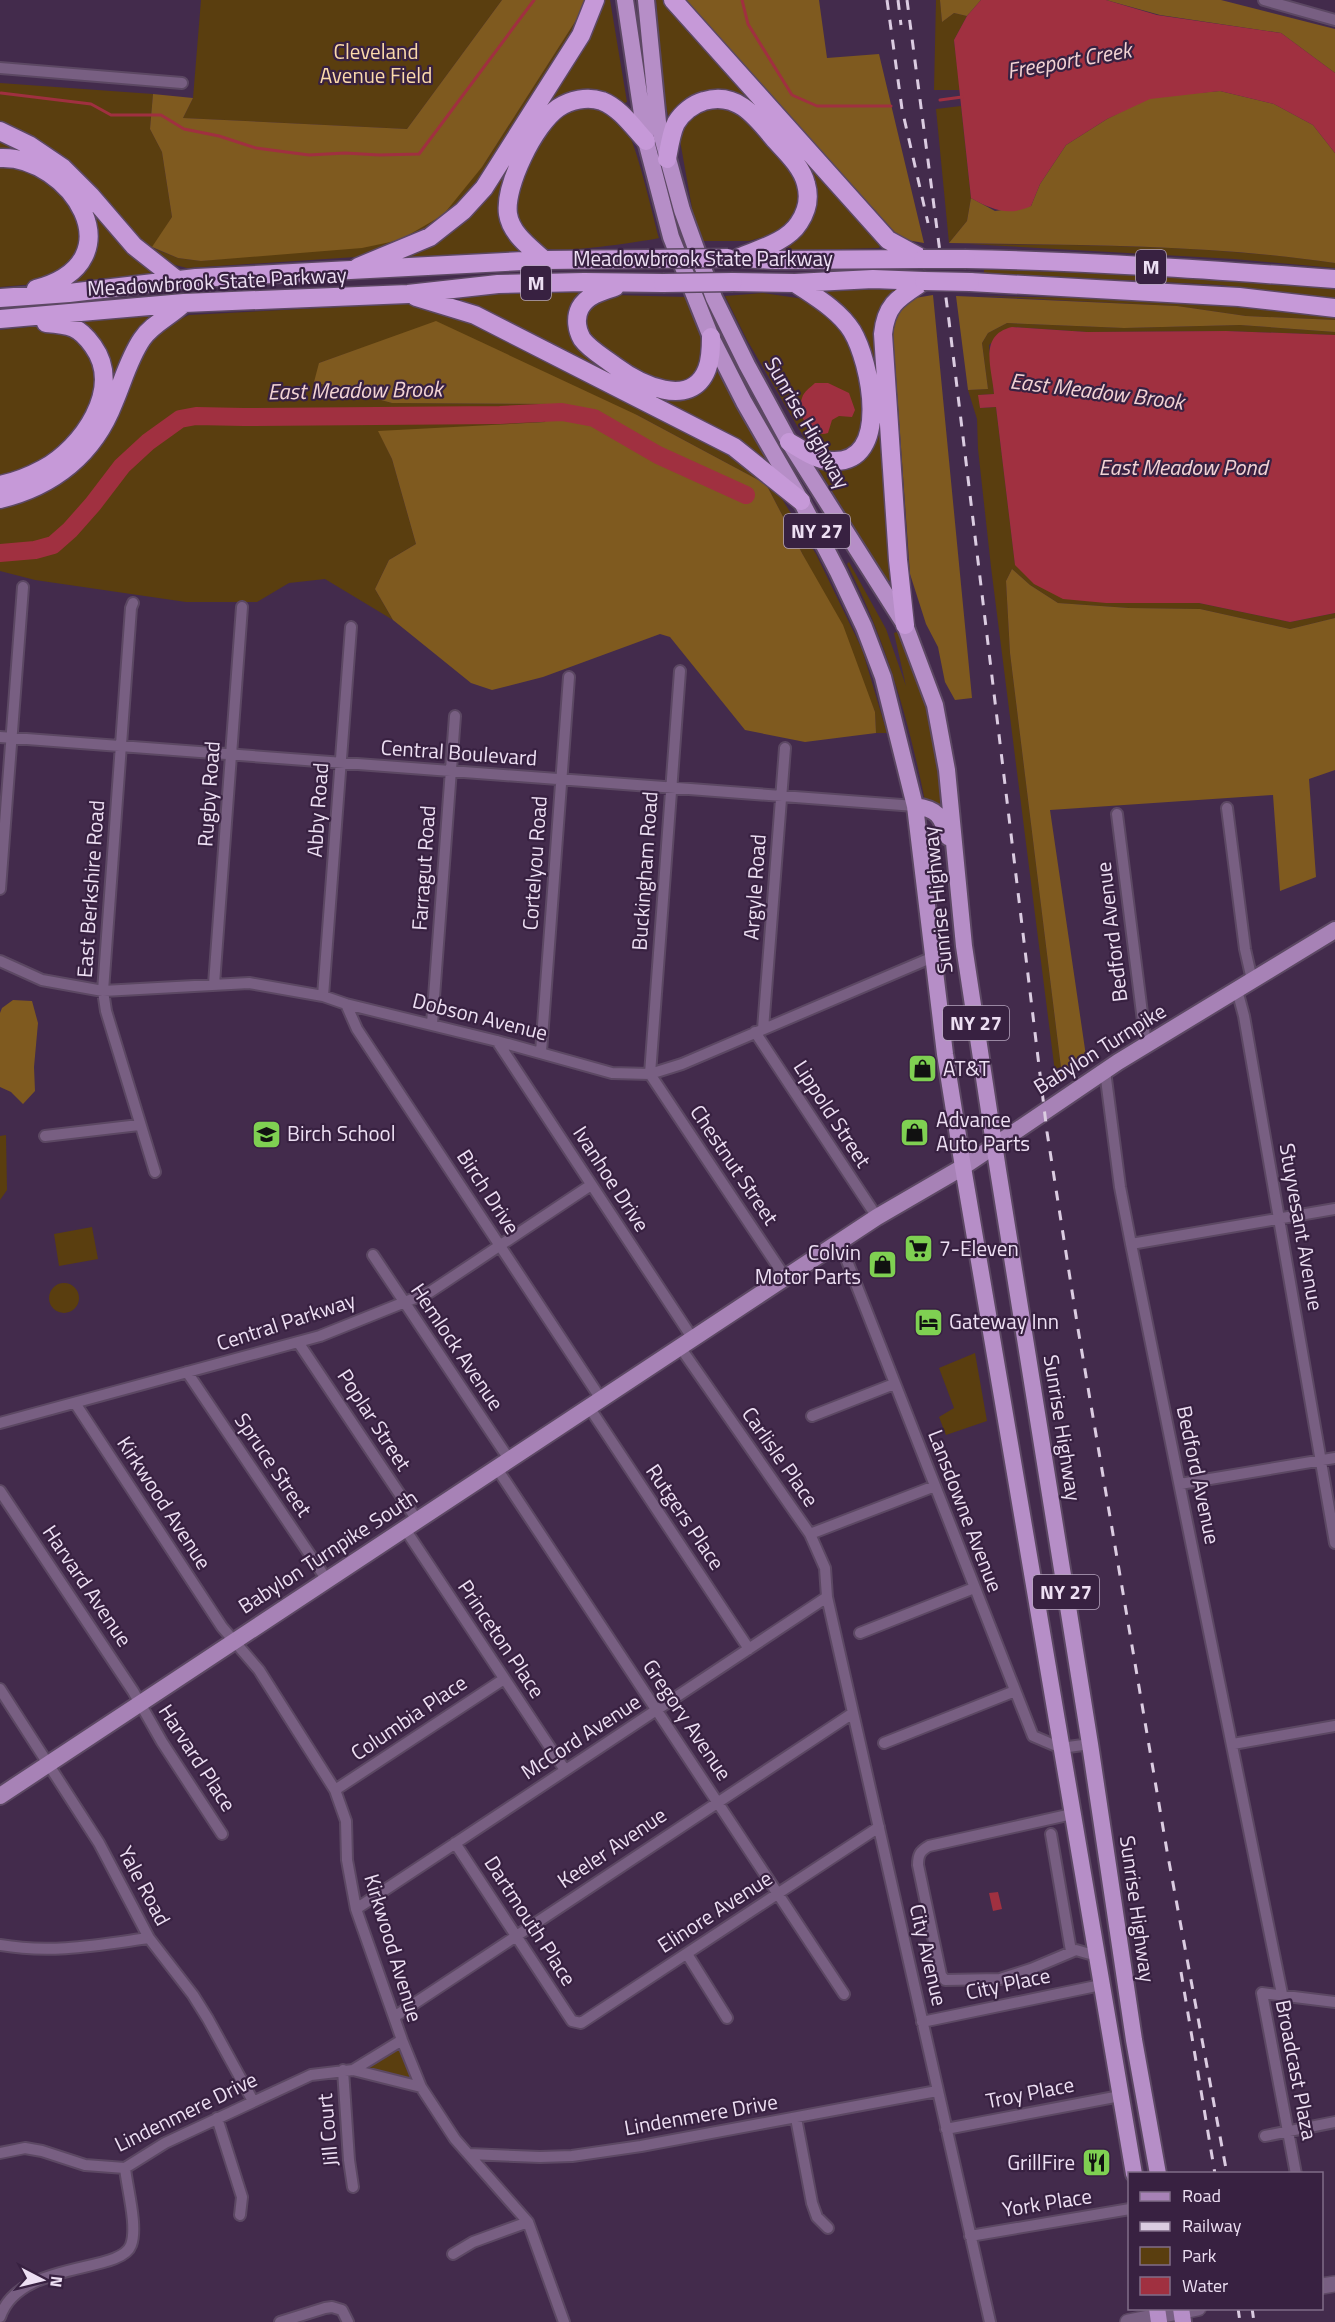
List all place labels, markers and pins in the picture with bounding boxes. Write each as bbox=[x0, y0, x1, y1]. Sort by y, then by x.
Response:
place label: AT&T bbox=[943, 1052, 990, 1084]
shop icon: AT&T bbox=[906, 1053, 938, 1085]
place label: Advance Auto Parts bbox=[936, 1103, 1030, 1159]
shop icon: Advance Auto Parts bbox=[899, 1116, 931, 1148]
place label: Birch School bbox=[287, 1117, 396, 1149]
school or university icon: Birch School bbox=[250, 1118, 282, 1150]
place label: 7-Eleven bbox=[939, 1232, 1019, 1264]
supermarket icon: 7-Eleven bbox=[902, 1233, 934, 1265]
place label: Colvin Motor Parts bbox=[755, 1236, 861, 1292]
shop icon: Colvin Motor Parts bbox=[866, 1249, 898, 1281]
place label: Gateway Inn bbox=[949, 1305, 1059, 1337]
hotel icon: Gateway Inn bbox=[912, 1306, 944, 1338]
place label: GrillFire bbox=[1007, 2146, 1075, 2178]
restaurant icon: GrillFire bbox=[1080, 2147, 1112, 2179]

